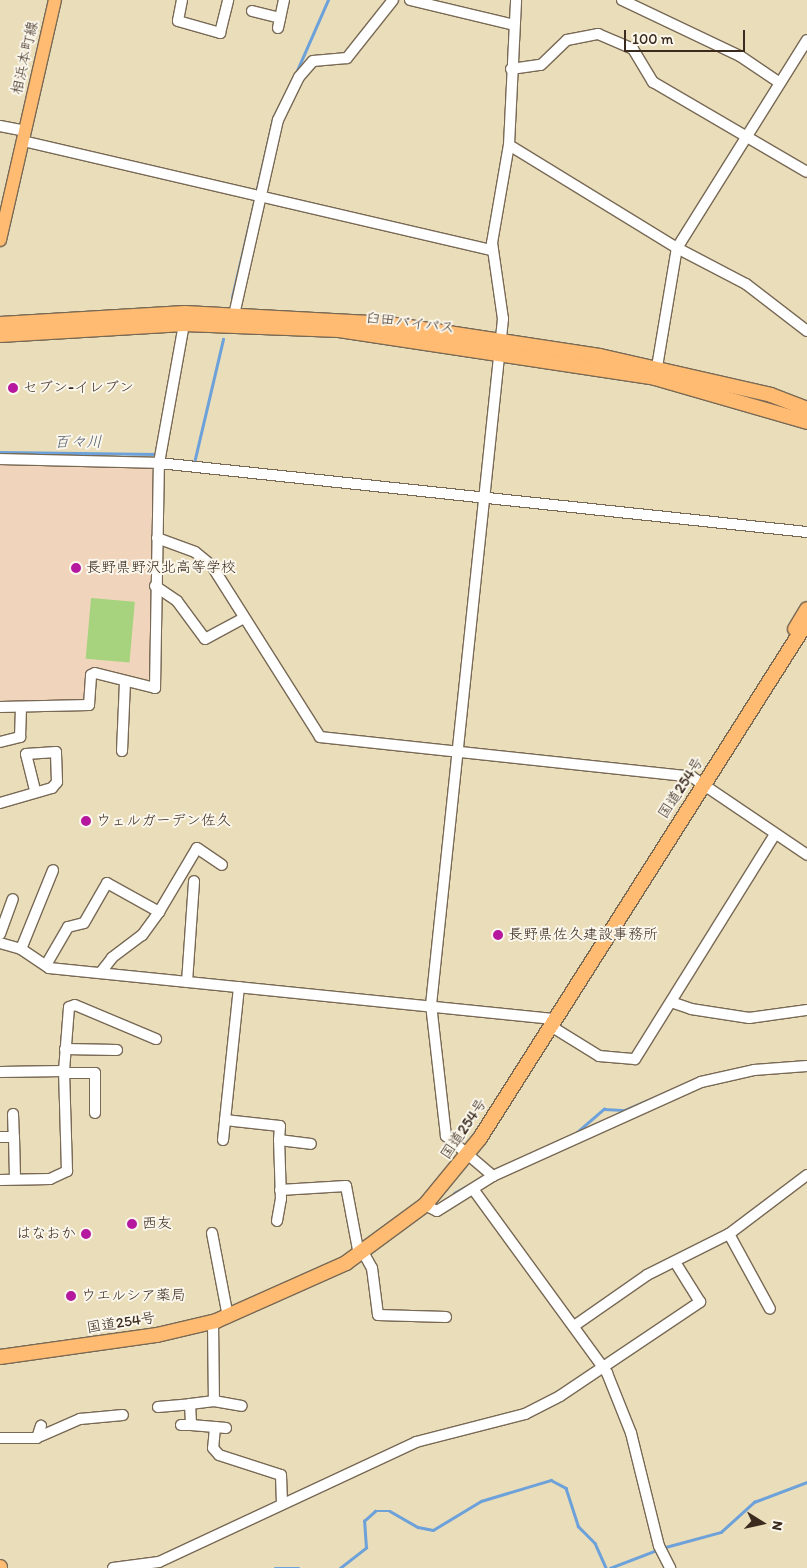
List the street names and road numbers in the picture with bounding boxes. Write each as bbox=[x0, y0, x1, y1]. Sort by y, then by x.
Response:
street label: 相浜本町線 bbox=[8, 19, 42, 97]
street label: 臼田バイパス bbox=[364, 309, 456, 337]
street label: 国道254号 bbox=[654, 754, 708, 822]
street label: 国道254号 bbox=[437, 1095, 491, 1163]
street label: 国道254号 bbox=[85, 1309, 157, 1337]

